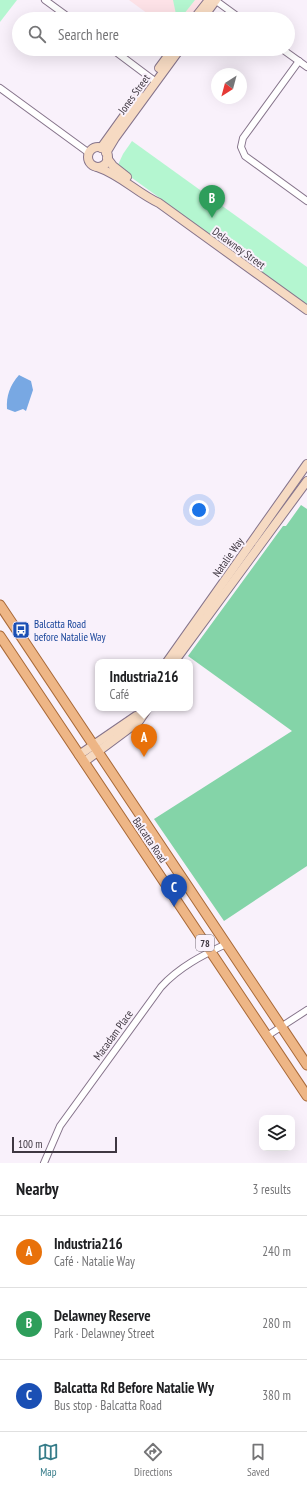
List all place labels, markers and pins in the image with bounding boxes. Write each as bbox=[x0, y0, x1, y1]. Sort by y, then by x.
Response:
pin: B bbox=[199, 185, 225, 218]
place label: Balcatta Road before Natalie Way bbox=[34, 617, 107, 644]
bus stop icon: Balcatta Road before Natalie Way bbox=[11, 620, 31, 640]
pin: A bbox=[131, 724, 157, 757]
pin: C bbox=[161, 874, 187, 907]

